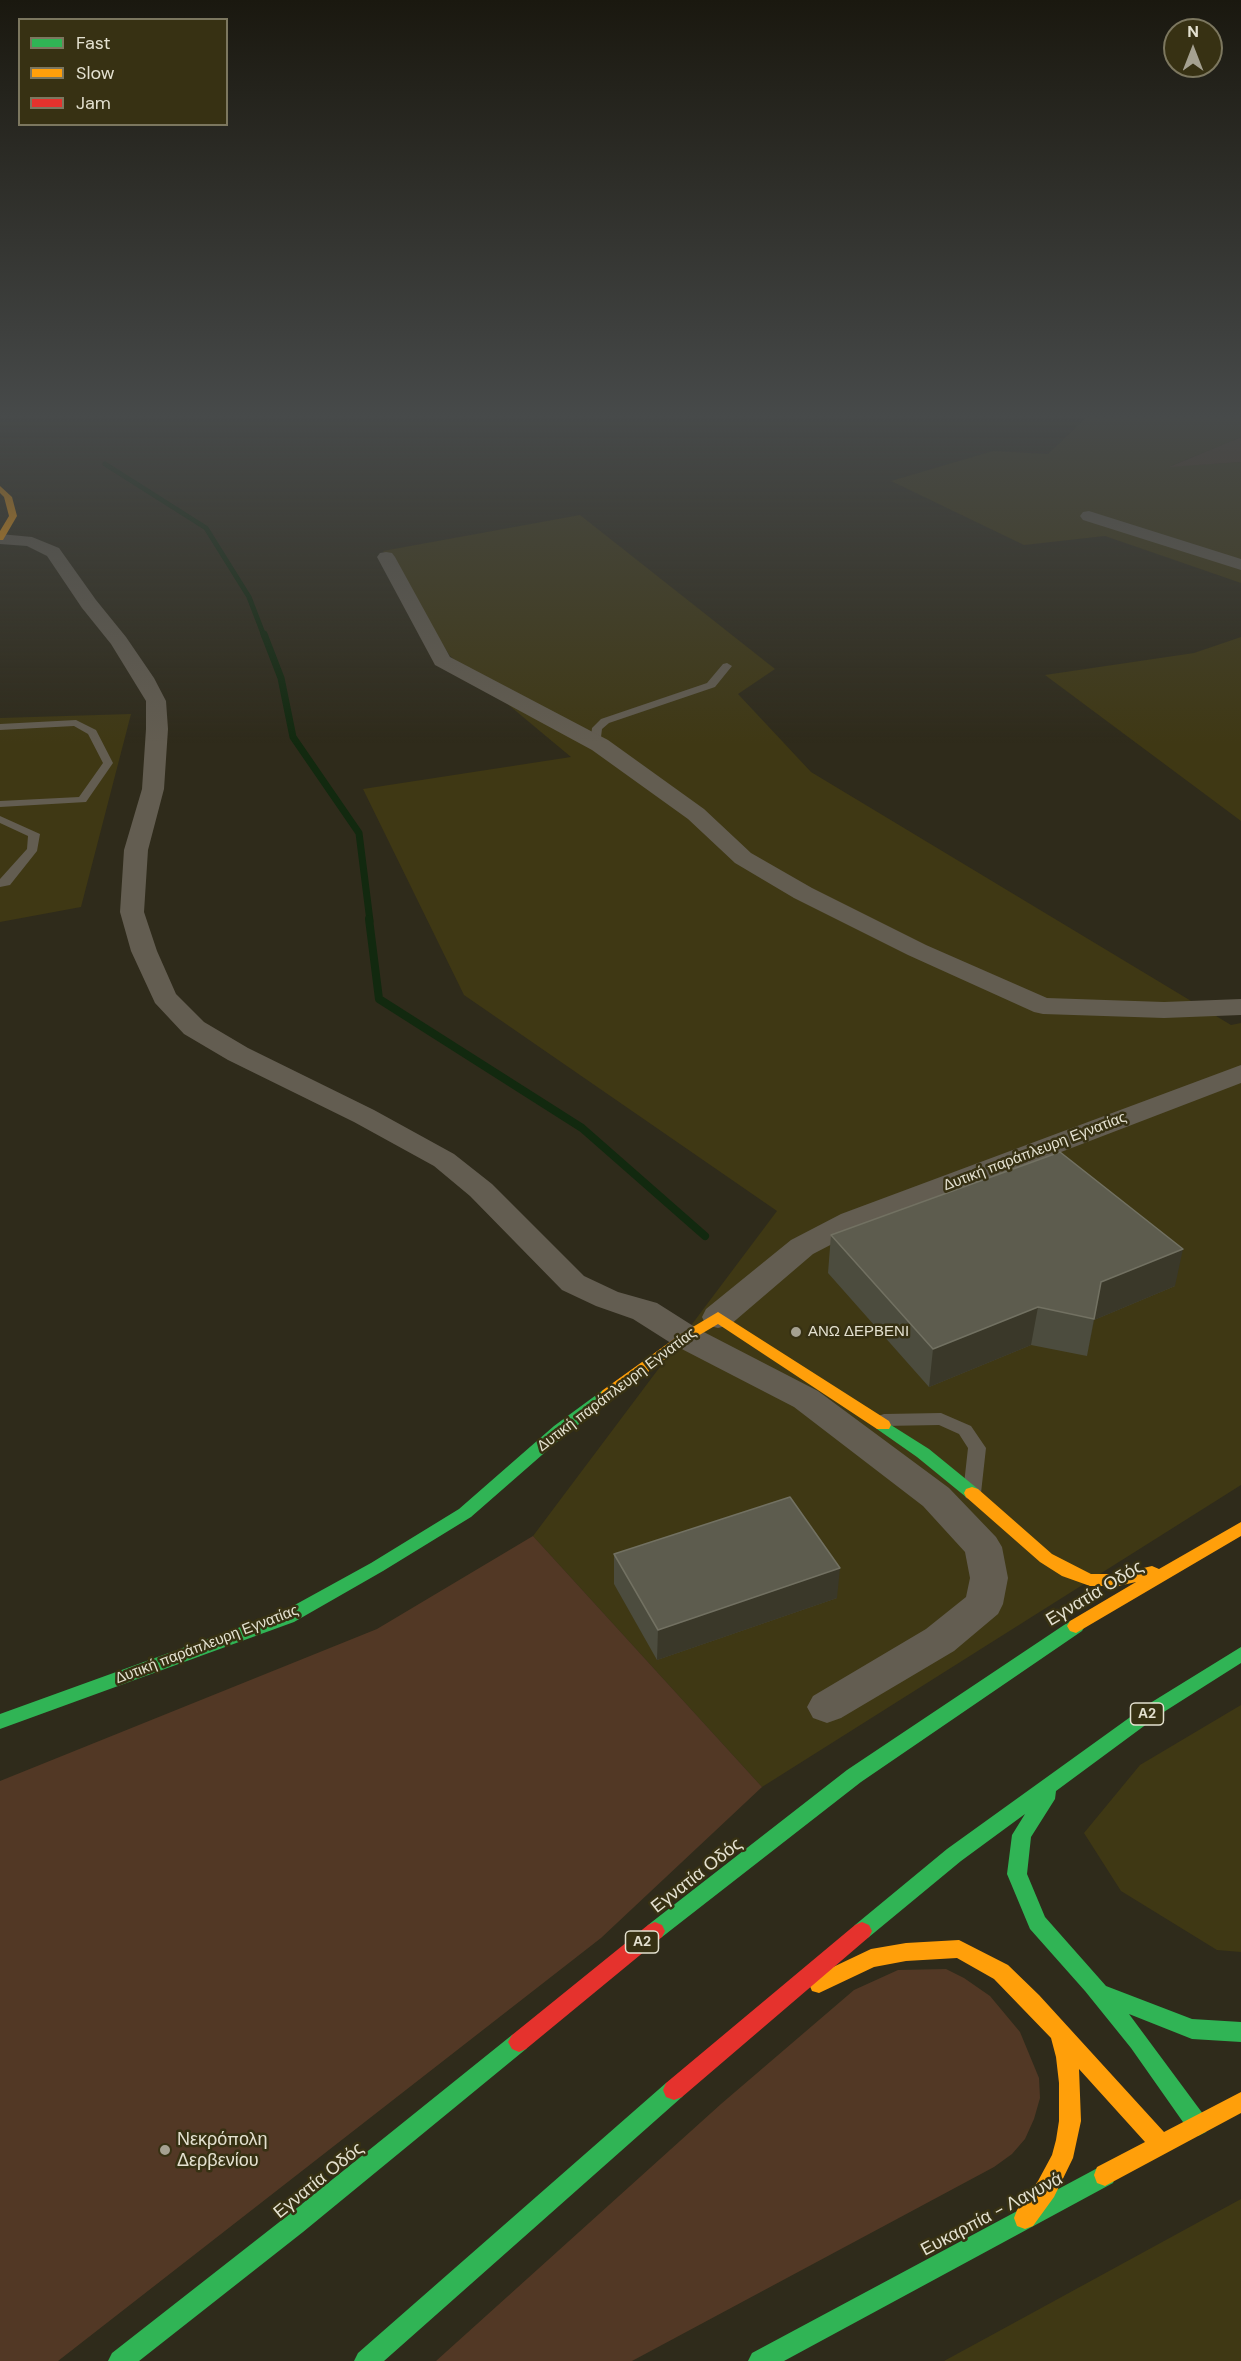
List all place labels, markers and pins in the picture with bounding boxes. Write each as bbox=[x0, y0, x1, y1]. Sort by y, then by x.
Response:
place label: ΑΝΩ ΔΕΡΒΕΝΙ bbox=[808, 1323, 909, 1341]
marker: ΑΝΩ ΔΕΡΒΕΝΙ bbox=[789, 1325, 803, 1339]
place label: Νεκρόπολη Δερβενίου bbox=[177, 2129, 268, 2172]
marker: Νεκρόπολη Δερβενίου bbox=[158, 2143, 172, 2157]

